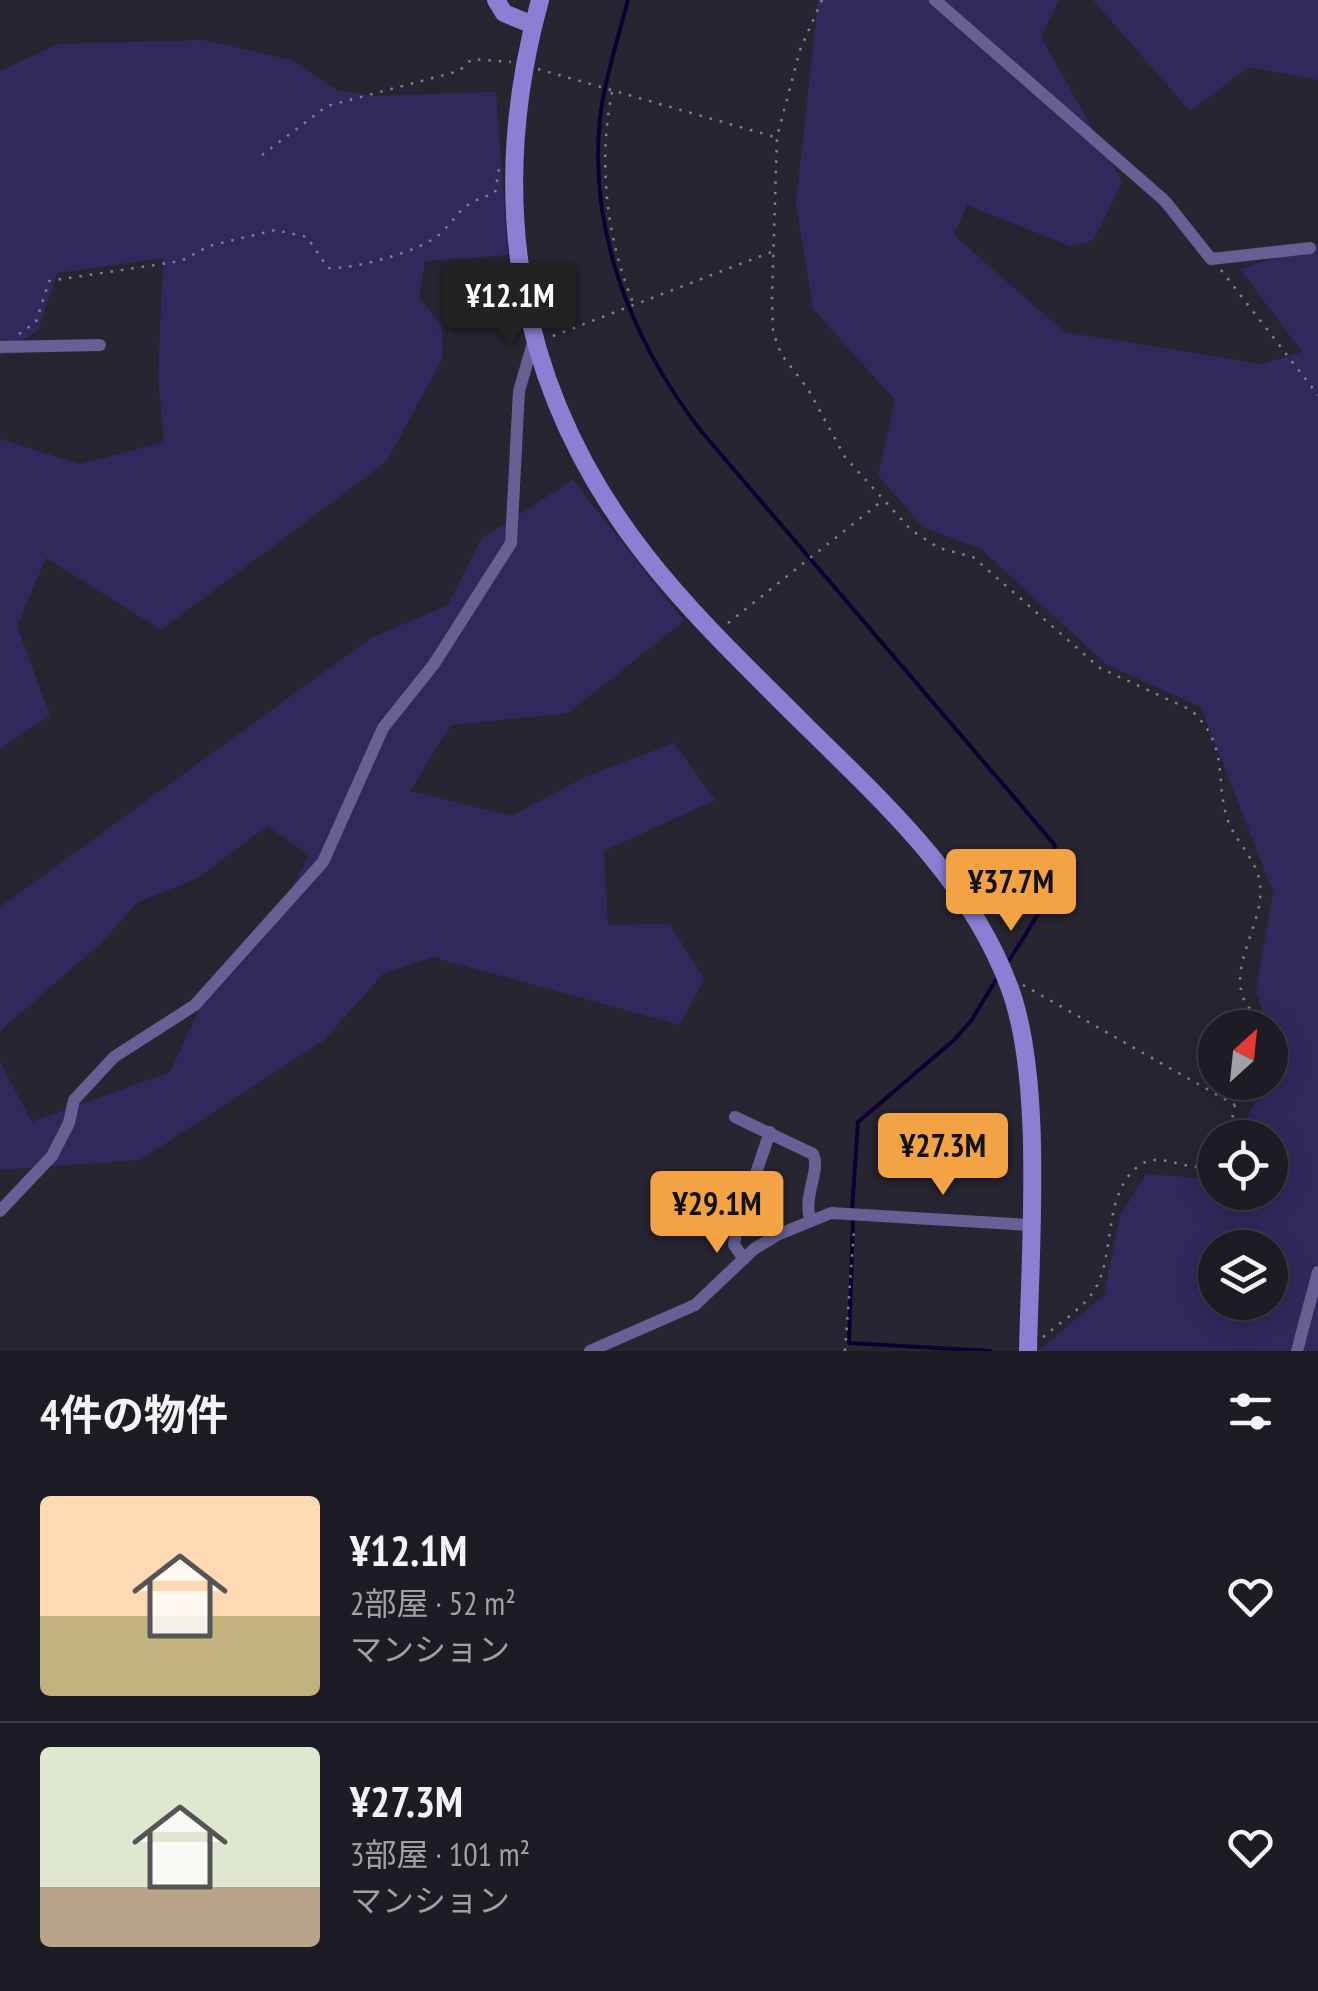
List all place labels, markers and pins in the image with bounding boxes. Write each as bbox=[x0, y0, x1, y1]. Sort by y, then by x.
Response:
pin: ¥12.1M bbox=[429, 263, 591, 348]
pin: ¥37.7M bbox=[930, 849, 1092, 934]
pin: ¥27.3M bbox=[862, 1113, 1024, 1198]
pin: ¥29.1M bbox=[636, 1171, 798, 1256]

